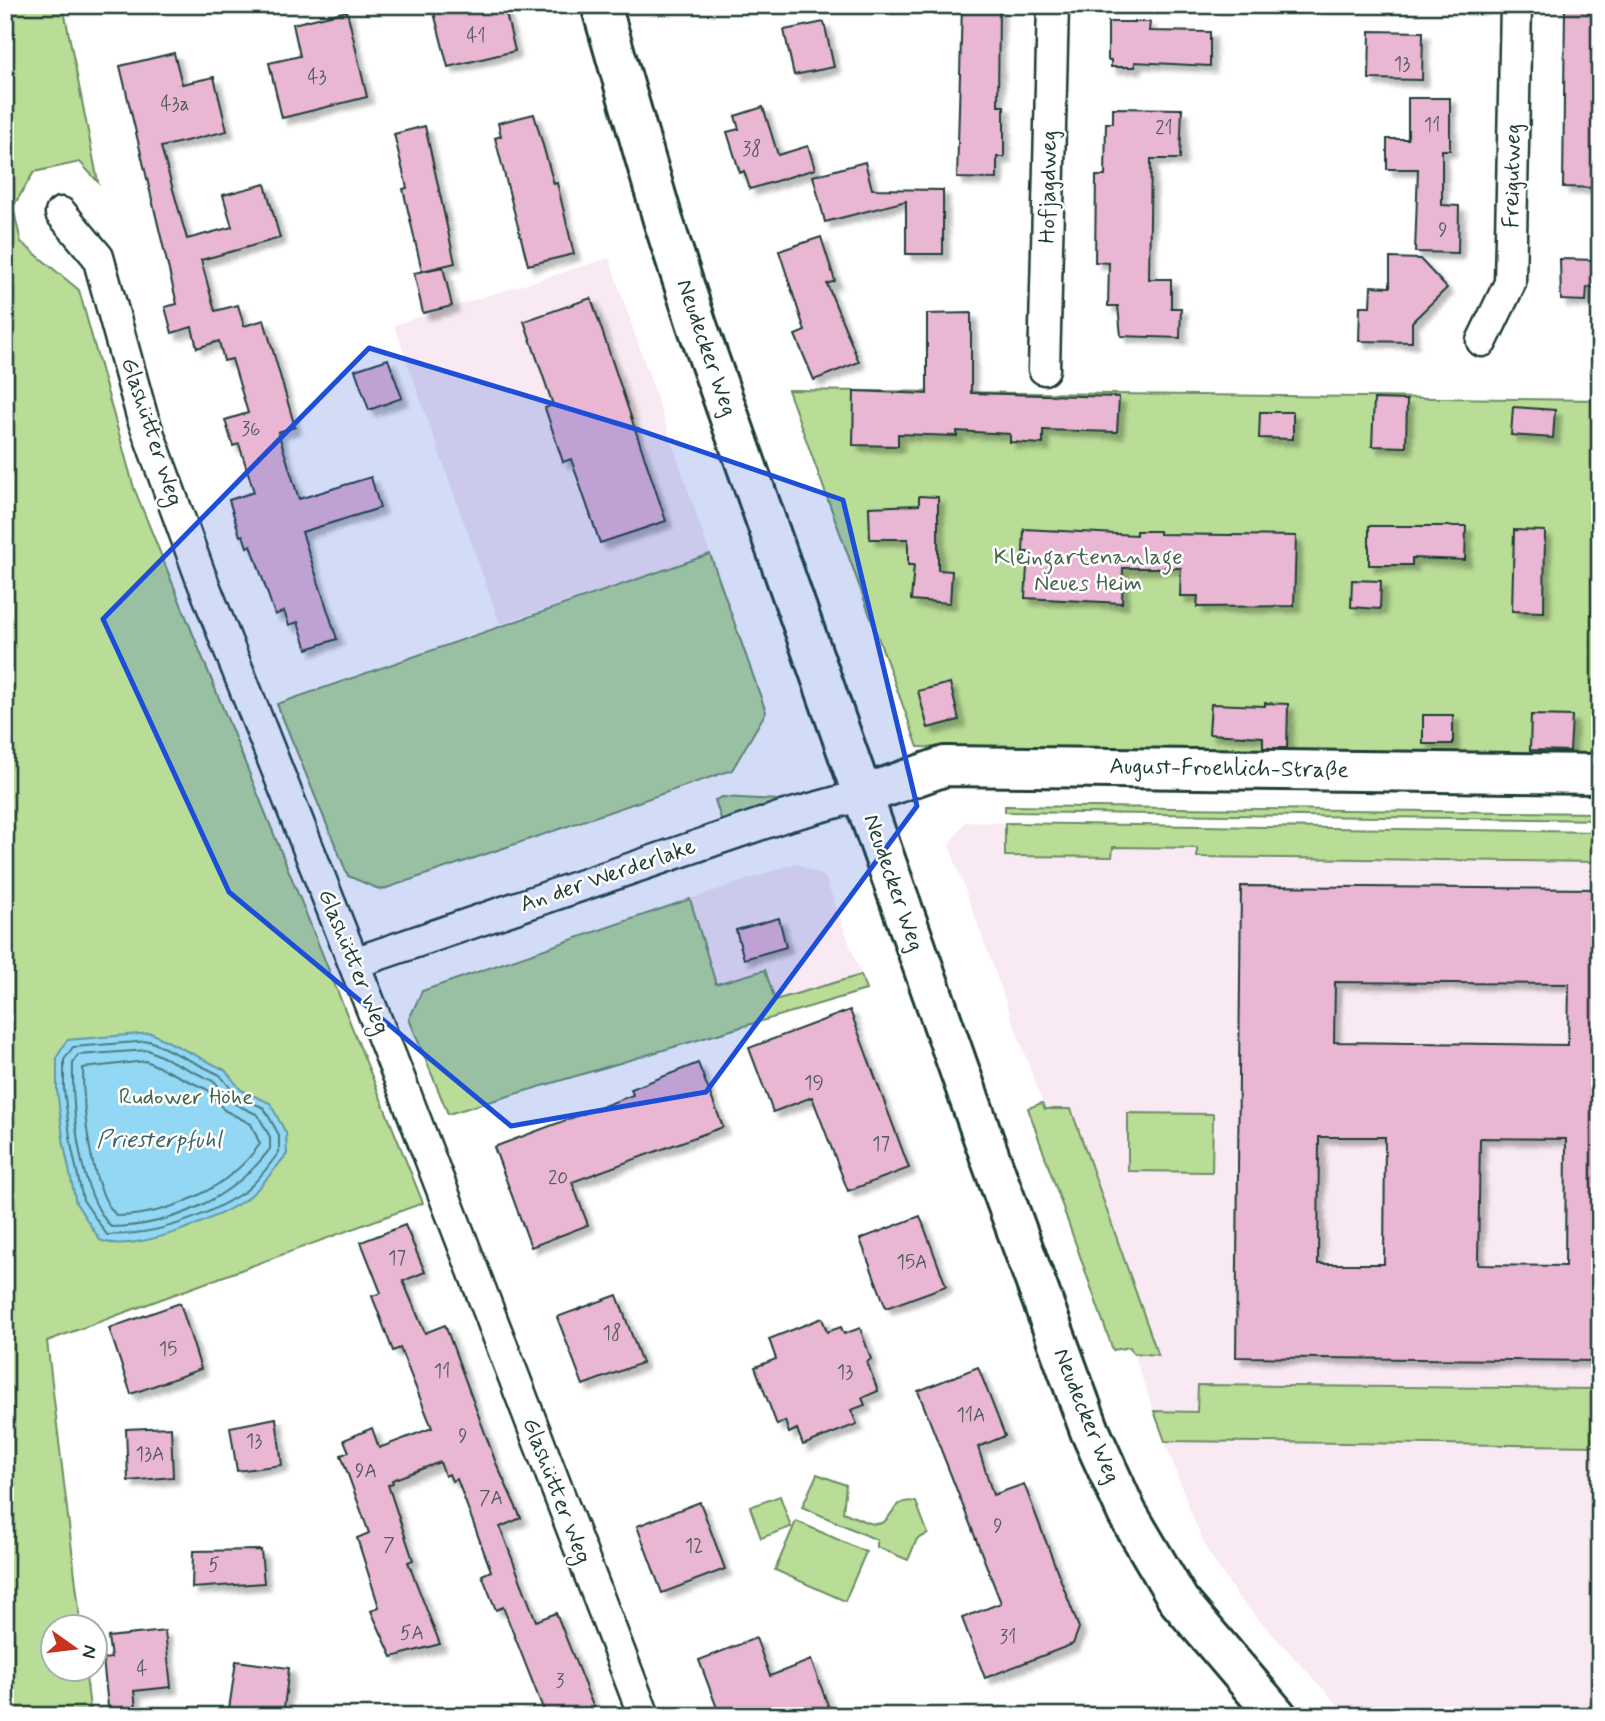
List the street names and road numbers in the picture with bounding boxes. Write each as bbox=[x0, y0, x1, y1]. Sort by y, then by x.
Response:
street label: Freigutweg bbox=[1497, 124, 1529, 228]
street label: Hofjagdweg bbox=[1033, 130, 1065, 244]
street label: Neudecker Weg bbox=[669, 276, 743, 420]
street label: Glashütter Weg bbox=[111, 354, 189, 511]
street label: August-Froehlich-Straße bbox=[1109, 752, 1349, 786]
street label: Neudecker Weg bbox=[856, 811, 930, 955]
street label: An der Werderlake bbox=[516, 832, 700, 920]
street label: Glashütter Weg bbox=[308, 885, 396, 1040]
street label: Neudecker Weg bbox=[1045, 1344, 1127, 1488]
street label: Glashütter Weg bbox=[512, 1414, 598, 1569]

